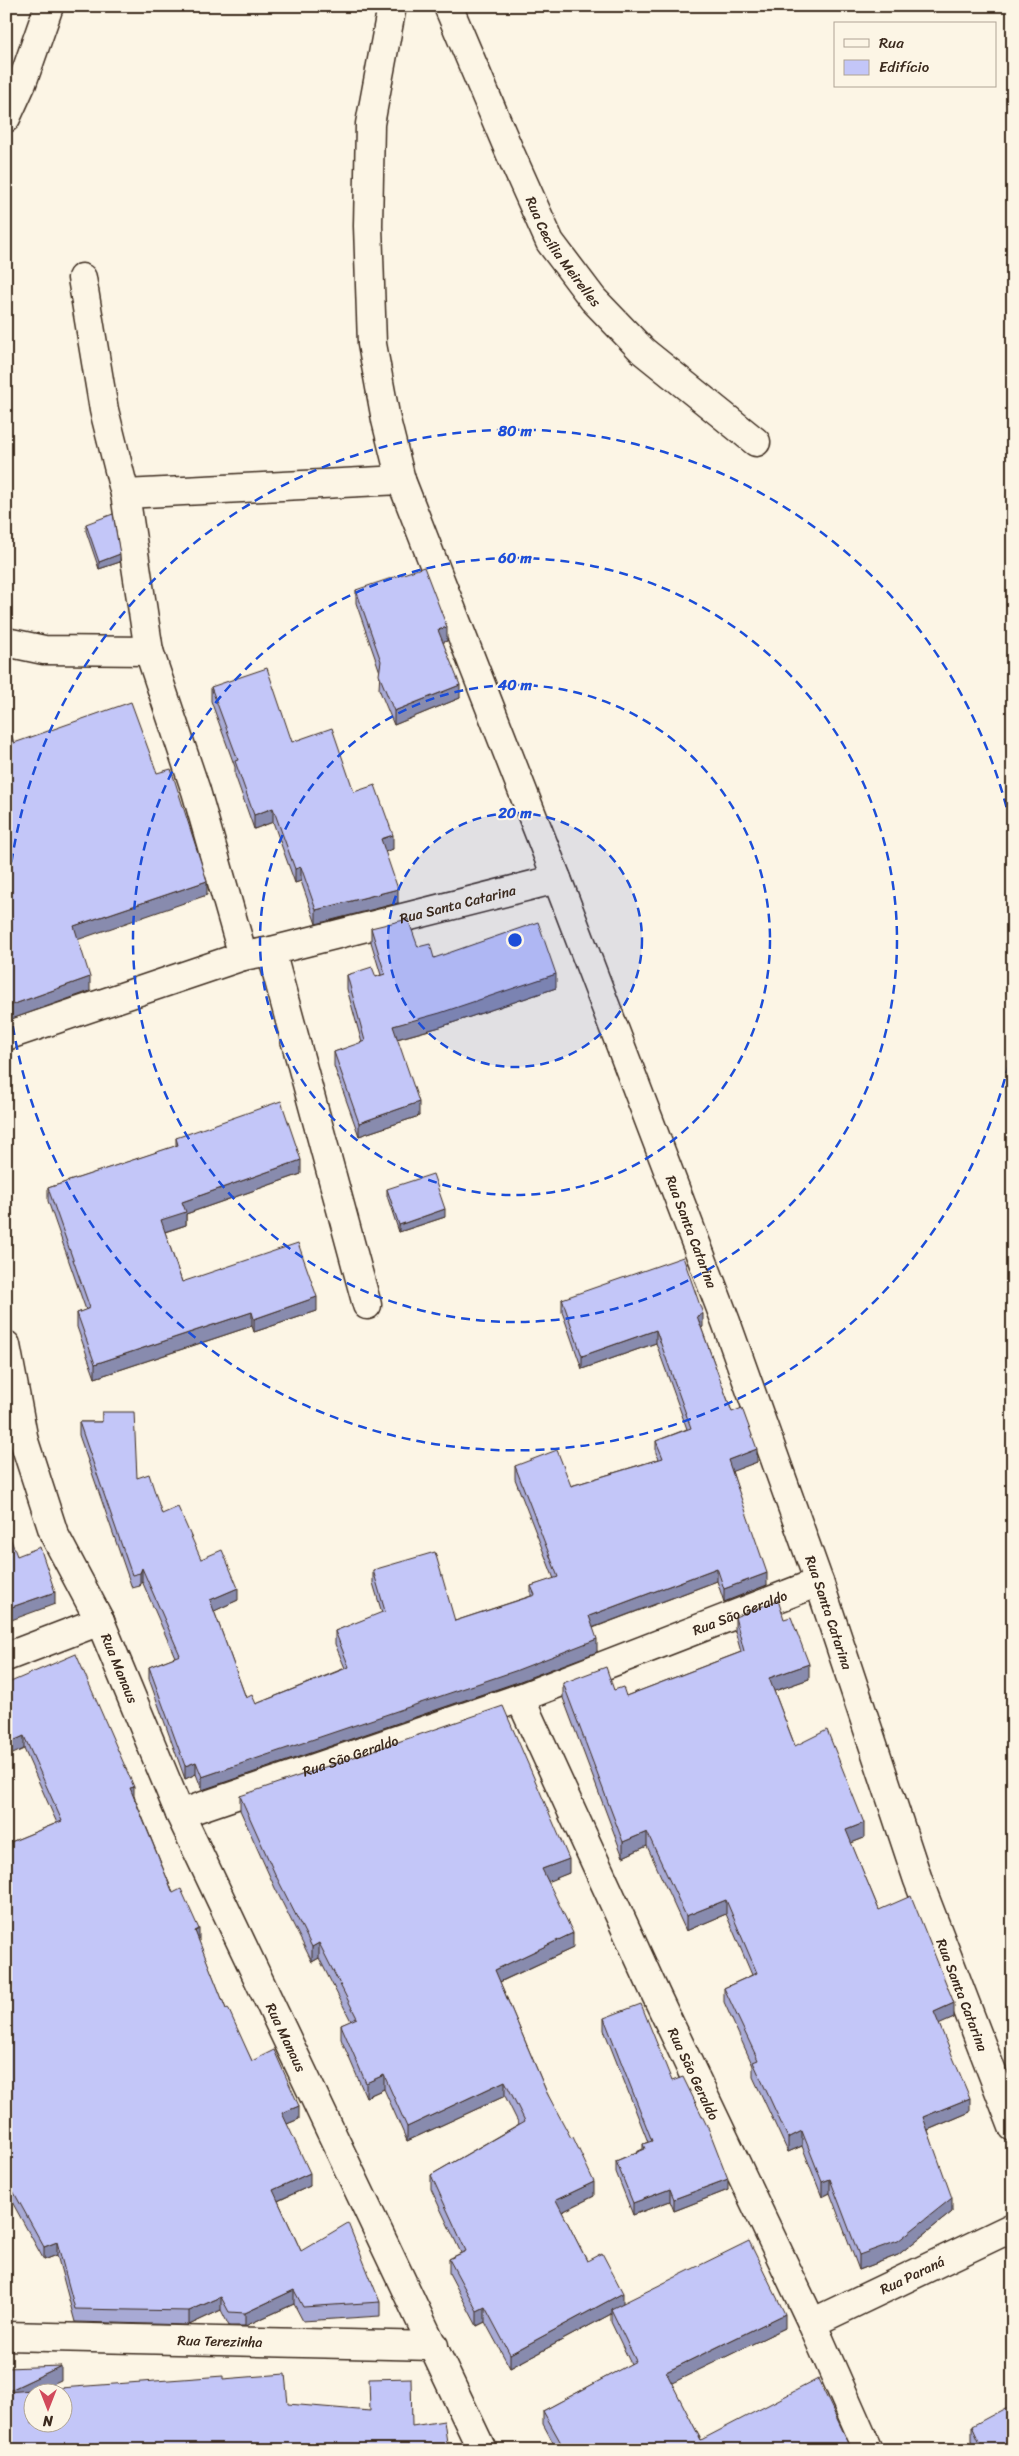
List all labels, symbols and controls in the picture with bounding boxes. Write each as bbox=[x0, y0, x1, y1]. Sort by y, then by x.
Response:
legend bbox=[834, 22, 996, 88]
text: Rua bbox=[879, 30, 904, 56]
text: Edifício bbox=[879, 54, 930, 80]
street label: Rua Cecília Meirelles bbox=[519, 192, 608, 313]
text: 80 m bbox=[497, 418, 532, 444]
text: 60 m bbox=[497, 545, 532, 571]
text: 40 m bbox=[497, 672, 533, 698]
text: 20 m bbox=[497, 800, 532, 826]
street label: Rua Santa Catarina bbox=[397, 877, 519, 931]
centre of rings bbox=[506, 931, 524, 949]
street label: Rua Santa Catarina bbox=[659, 1171, 725, 1293]
street label: Rua Santa Catarina bbox=[798, 1552, 860, 1674]
street label: Rua São Geraldo bbox=[689, 1583, 791, 1642]
street label: Rua Manaus bbox=[94, 1629, 146, 1708]
street label: Rua São Geraldo bbox=[299, 1728, 402, 1784]
street label: Rua Santa Catarina bbox=[929, 1935, 996, 2056]
street label: Rua Manaus bbox=[259, 1998, 314, 2077]
street label: Rua São Geraldo bbox=[661, 2023, 726, 2125]
street label: Rua Paraná bbox=[876, 2249, 949, 2301]
street label: Rua Terezinha bbox=[177, 2328, 263, 2354]
north arrow bbox=[22, 2384, 72, 2434]
text: N bbox=[43, 2408, 54, 2433]

